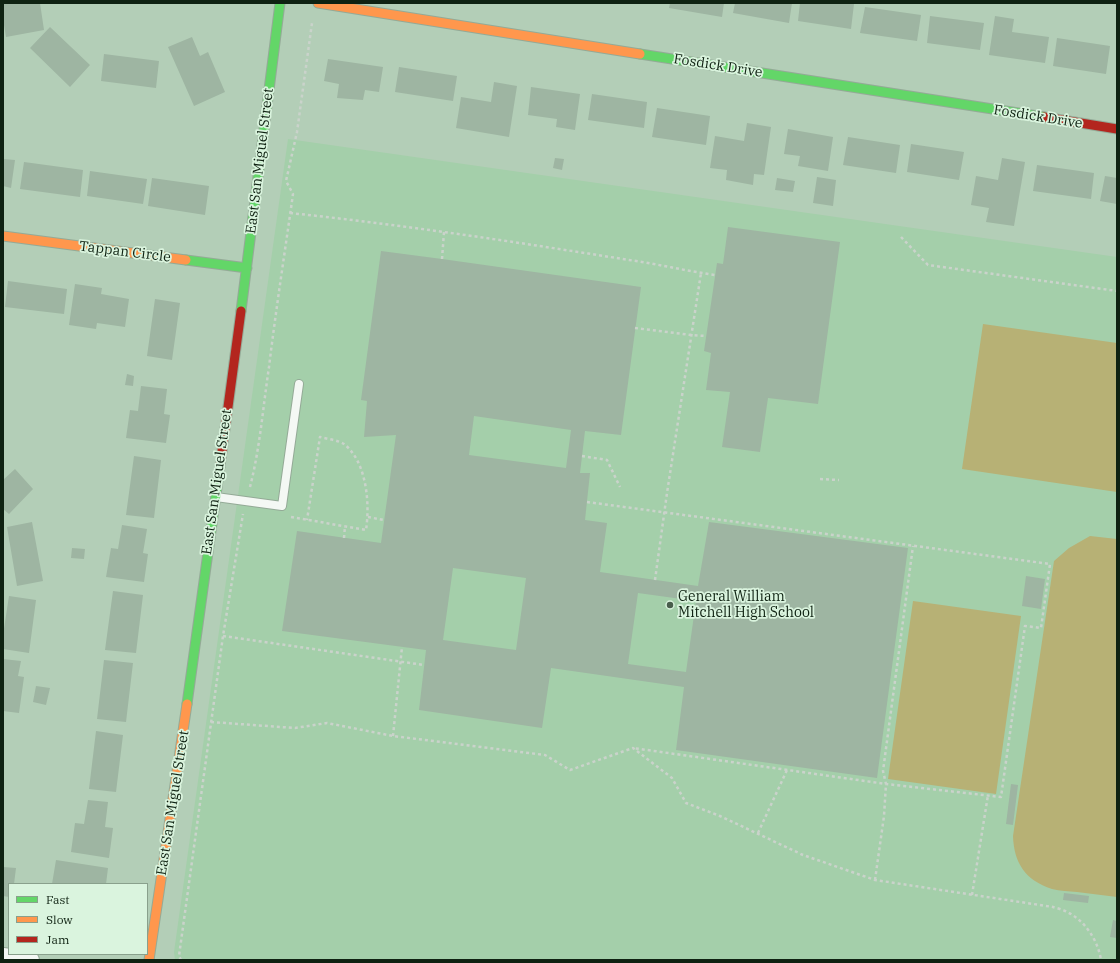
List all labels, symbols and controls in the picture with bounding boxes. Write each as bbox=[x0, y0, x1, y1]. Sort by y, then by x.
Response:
street label: Fosdick Drive bbox=[672, 51, 764, 81]
street label: East San Miguel Street bbox=[243, 87, 277, 235]
street label: Fosdick Drive bbox=[992, 102, 1084, 132]
street label: Tappan Circle bbox=[78, 238, 172, 266]
street label: East San Miguel Street bbox=[198, 408, 236, 556]
place label: General William Mitchell High School bbox=[678, 589, 814, 622]
marker: General William Mitchell High School bbox=[665, 600, 675, 610]
street label: East San Miguel Street bbox=[153, 729, 193, 877]
legend bbox=[8, 883, 148, 955]
text: Fast bbox=[46, 892, 70, 907]
text: Slow bbox=[46, 912, 73, 927]
text: Jam bbox=[46, 932, 69, 947]

